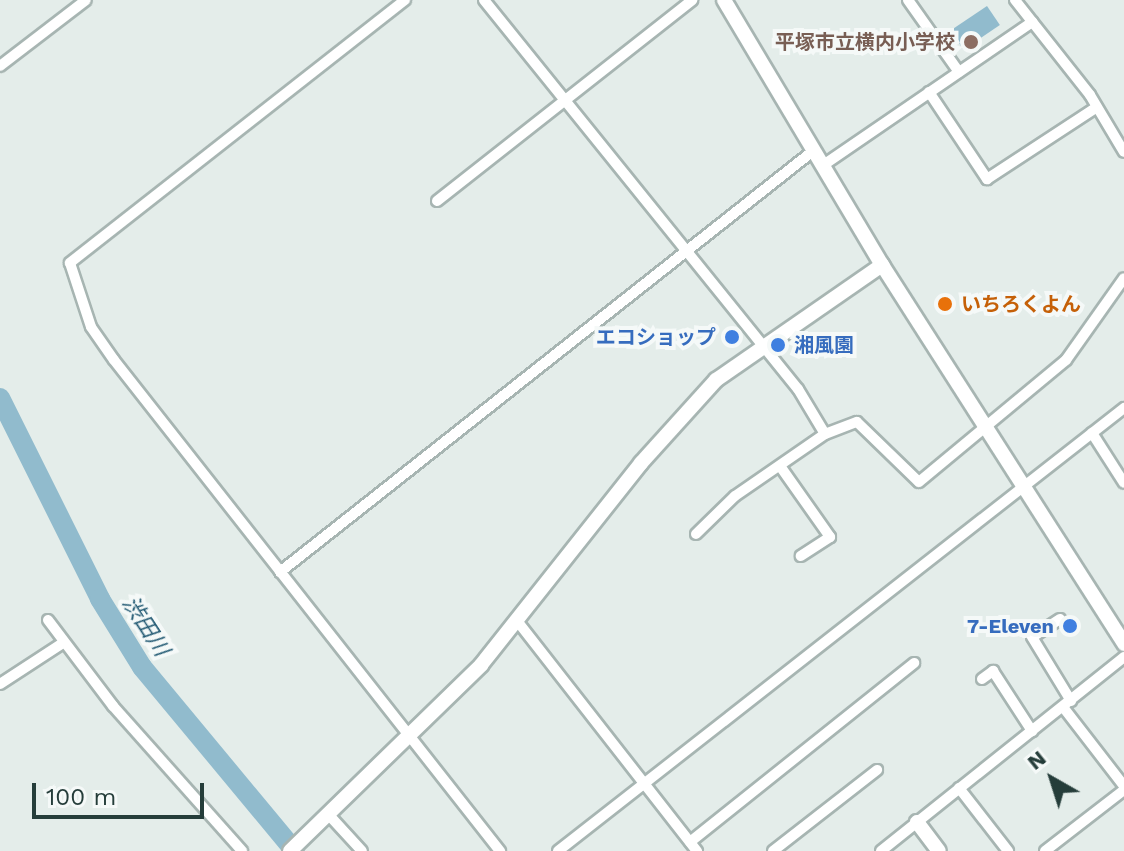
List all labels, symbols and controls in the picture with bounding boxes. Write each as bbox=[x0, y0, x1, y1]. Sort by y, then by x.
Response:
place label: 平塚市立横内小学校 bbox=[775, 30, 955, 54]
marker: 平塚市立横内小学校 bbox=[962, 33, 980, 51]
place label: いちろくよん bbox=[961, 292, 1081, 316]
marker: いちろくよん bbox=[936, 295, 954, 313]
place label: エコショップ bbox=[596, 325, 716, 349]
marker: エコショップ bbox=[723, 328, 741, 346]
place label: 湘風園 bbox=[794, 333, 854, 357]
marker: 湘風園 bbox=[769, 336, 787, 354]
water label: 渋田川 bbox=[117, 591, 175, 661]
place label: 7-Eleven bbox=[967, 614, 1054, 638]
marker: 7-Eleven bbox=[1061, 617, 1079, 635]
north arrow bbox=[1012, 739, 1092, 819]
text: N bbox=[1022, 745, 1051, 775]
scale bar bbox=[36, 767, 208, 817]
text: 100 m bbox=[46, 783, 116, 811]

